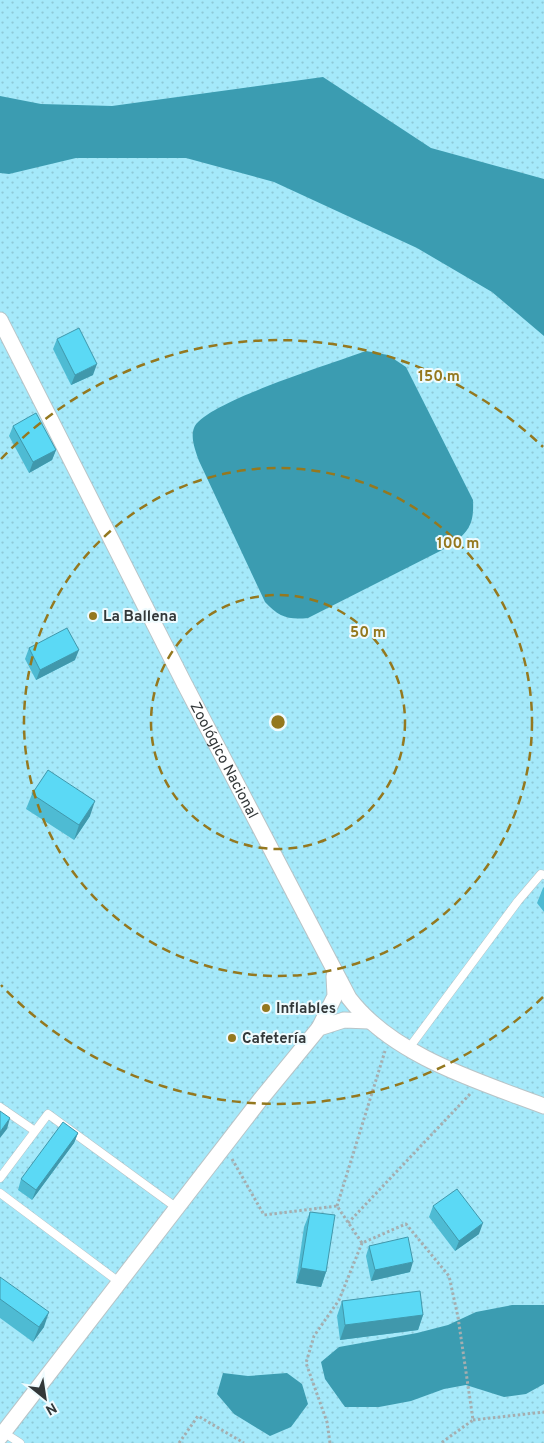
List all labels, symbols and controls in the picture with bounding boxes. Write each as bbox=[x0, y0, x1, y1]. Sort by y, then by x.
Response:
text: 150 m bbox=[418, 368, 460, 387]
text: 100 m bbox=[437, 535, 479, 554]
place label: La Ballena bbox=[103, 608, 177, 627]
marker: La Ballena bbox=[87, 610, 99, 622]
text: 50 m bbox=[350, 624, 386, 643]
street label: Zoológico Nacional bbox=[185, 699, 261, 822]
centre of rings bbox=[269, 713, 287, 731]
place label: Inflables bbox=[276, 1000, 336, 1019]
marker: Inflables bbox=[260, 1002, 272, 1014]
place label: Cafetería bbox=[242, 1030, 306, 1049]
marker: Cafetería bbox=[226, 1032, 238, 1044]
north arrow bbox=[20, 1373, 70, 1423]
text: N bbox=[42, 1398, 59, 1418]

